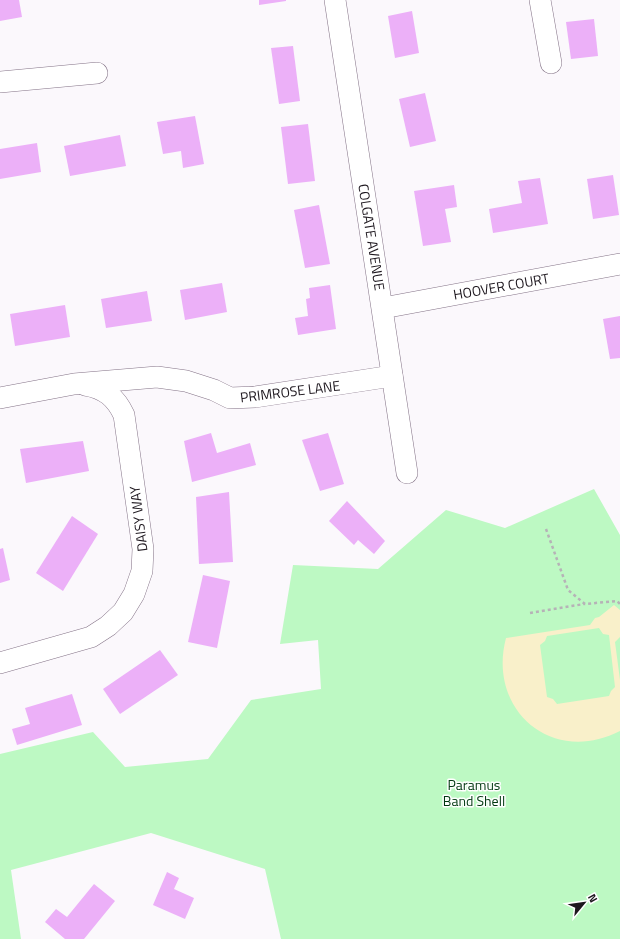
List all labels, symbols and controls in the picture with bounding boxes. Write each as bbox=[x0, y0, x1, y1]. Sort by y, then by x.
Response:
street label: COLGATE AVENUE bbox=[353, 182, 391, 292]
street label: HOOVER COURT bbox=[451, 267, 551, 305]
street label: PRIMROSE LANE bbox=[239, 374, 341, 408]
street label: DAISY WAY bbox=[124, 485, 152, 553]
park label: Paramus Band Shell bbox=[443, 774, 505, 811]
north arrow bbox=[564, 883, 604, 923]
text: N bbox=[584, 891, 602, 905]

